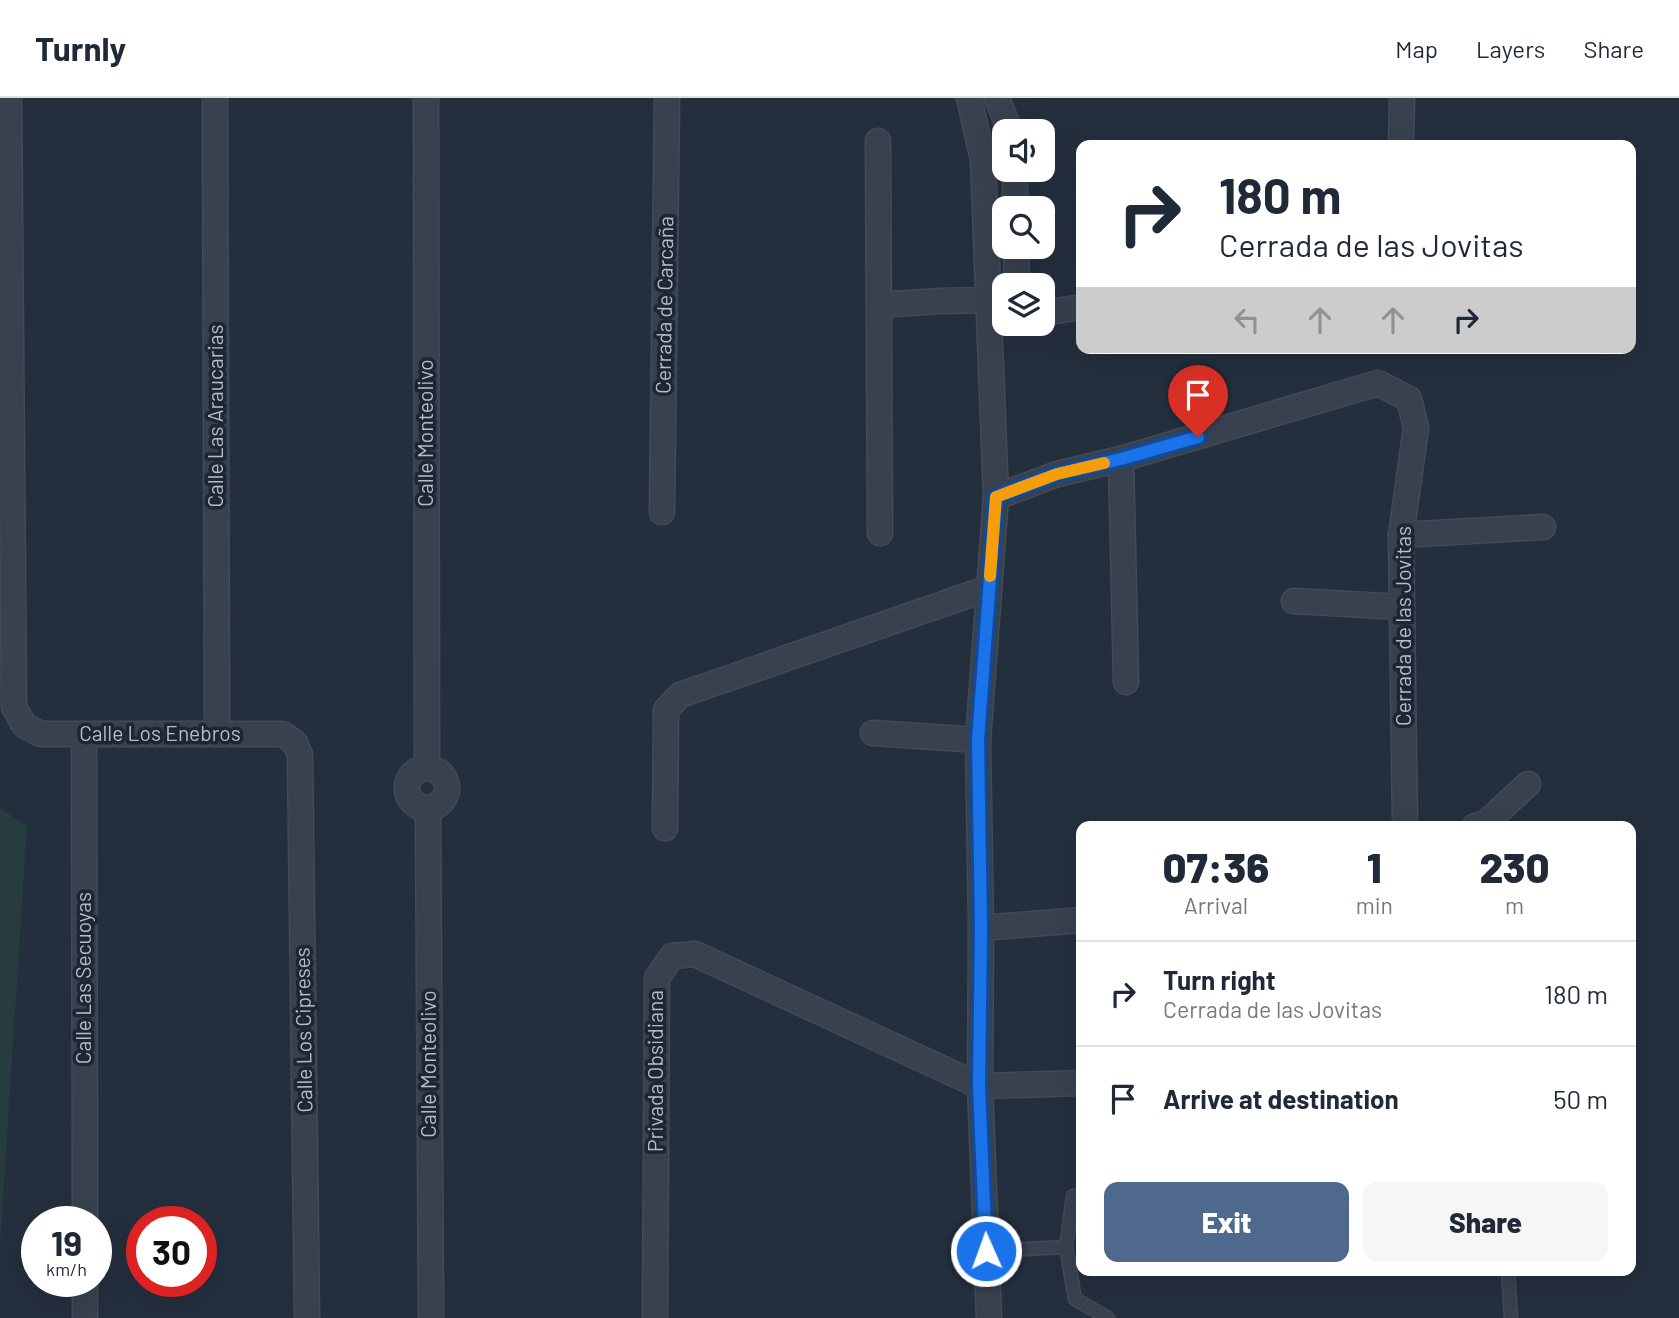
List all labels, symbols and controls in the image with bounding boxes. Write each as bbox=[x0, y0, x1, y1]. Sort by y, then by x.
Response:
text: Turnly bbox=[35, 28, 126, 68]
text: Map bbox=[1395, 34, 1438, 63]
text: Layers bbox=[1476, 34, 1545, 63]
text: Share bbox=[1583, 34, 1644, 63]
map controls bbox=[992, 119, 1055, 336]
button: sound bbox=[992, 119, 1055, 182]
text: 180 m bbox=[1219, 165, 1342, 224]
icon: right bbox=[1104, 168, 1195, 259]
button: search bbox=[992, 196, 1055, 259]
street label: Cerrada de Carcaña bbox=[649, 216, 678, 394]
text: Cerrada de las Jovitas bbox=[1219, 225, 1524, 263]
button: layers bbox=[992, 273, 1055, 336]
icon: left bbox=[1228, 301, 1266, 339]
icon: ahead bbox=[1301, 301, 1339, 339]
icon: ahead bbox=[1374, 301, 1412, 339]
icon: right bbox=[1447, 301, 1485, 339]
street label: Calle Las Araucarias bbox=[202, 324, 227, 508]
street label: Calle Monteolivo bbox=[412, 359, 437, 507]
pin bbox=[1168, 365, 1228, 437]
icon: arrive bbox=[1179, 376, 1217, 414]
street label: Cerrada de las Jovitas bbox=[1390, 526, 1415, 726]
street label: Calle Los Enebros bbox=[79, 720, 241, 745]
text: 07:36 bbox=[1162, 841, 1269, 891]
text: 1 bbox=[1367, 841, 1382, 891]
text: 230 bbox=[1479, 841, 1550, 891]
text: Arrival bbox=[1184, 891, 1248, 919]
text: min bbox=[1356, 891, 1393, 919]
text: m bbox=[1505, 891, 1524, 919]
street label: Calle Las Secuoyas bbox=[70, 892, 95, 1064]
street label: Calle Los Cipreses bbox=[289, 947, 316, 1113]
text: Turn right bbox=[1163, 964, 1276, 995]
icon: right bbox=[1104, 975, 1142, 1013]
text: 180 m bbox=[1544, 978, 1608, 1009]
street label: Calle Monteolivo bbox=[415, 990, 440, 1138]
street label: Privada Obsidiana bbox=[642, 990, 667, 1152]
text: Cerrada de las Jovitas bbox=[1163, 995, 1382, 1023]
icon: arrive bbox=[1104, 1080, 1142, 1118]
text: Arrive at destination bbox=[1163, 1083, 1399, 1114]
text: 50 m bbox=[1553, 1083, 1608, 1114]
button: Exit bbox=[1104, 1182, 1349, 1262]
button: Share bbox=[1363, 1182, 1608, 1262]
speed limit sign: 30 bbox=[126, 1206, 217, 1297]
position arrow bbox=[949, 1214, 1023, 1288]
text: 19 bbox=[51, 1221, 82, 1263]
text: km/h bbox=[46, 1258, 87, 1280]

